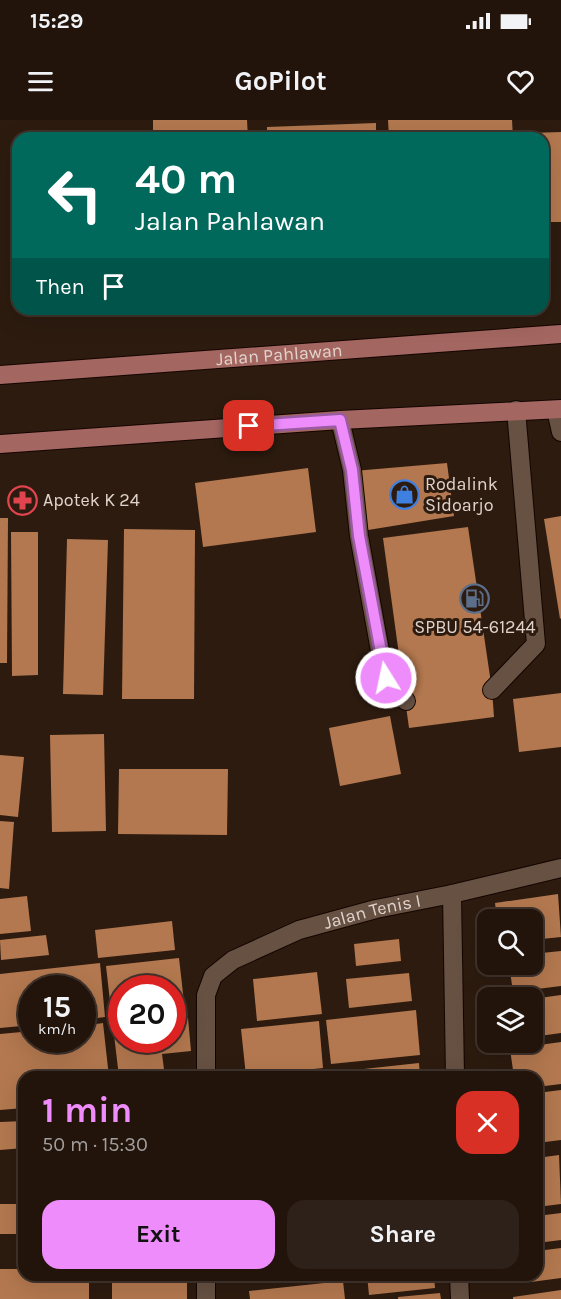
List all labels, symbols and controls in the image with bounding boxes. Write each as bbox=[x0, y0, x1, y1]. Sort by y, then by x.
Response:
text: 15:29 bbox=[30, 8, 83, 34]
icon: menu bbox=[24, 65, 57, 98]
text: GoPilot bbox=[234, 65, 327, 97]
icon: heart bbox=[504, 65, 537, 98]
text: 40 m bbox=[135, 154, 237, 204]
icon: left bbox=[36, 156, 114, 234]
text: Jalan Pahlawan bbox=[135, 205, 325, 237]
icon: arrive bbox=[97, 270, 130, 303]
text: Then bbox=[36, 274, 85, 300]
street label: Jalan Pahlawan bbox=[215, 339, 343, 370]
pin bbox=[223, 400, 274, 451]
icon: arrive bbox=[232, 409, 265, 442]
place label: Rodalink Sidoarjo bbox=[425, 473, 498, 516]
shop icon: Rodalink Sidoarjo bbox=[388, 478, 420, 510]
pharmacy icon: Apotek K 24 bbox=[6, 484, 38, 516]
place label: Apotek K 24 bbox=[43, 489, 140, 511]
fuel station icon: SPBU 54-61244 bbox=[459, 582, 491, 614]
place label: SPBU 54-61244 bbox=[414, 616, 536, 638]
position arrow bbox=[354, 646, 418, 710]
street label: Jalan Tenis I bbox=[321, 889, 423, 934]
map controls bbox=[477, 909, 543, 1053]
button: search bbox=[477, 909, 543, 975]
speed limit sign: 20 bbox=[108, 975, 186, 1053]
button: layers bbox=[477, 987, 543, 1053]
text: 15 bbox=[43, 989, 71, 1025]
text: km/h bbox=[38, 1020, 76, 1038]
text: 1 min bbox=[42, 1089, 132, 1131]
button: close bbox=[456, 1091, 519, 1154]
text: 50 m · 15:30 bbox=[42, 1133, 148, 1156]
button: Exit bbox=[42, 1200, 275, 1269]
button: Share bbox=[287, 1200, 519, 1269]

